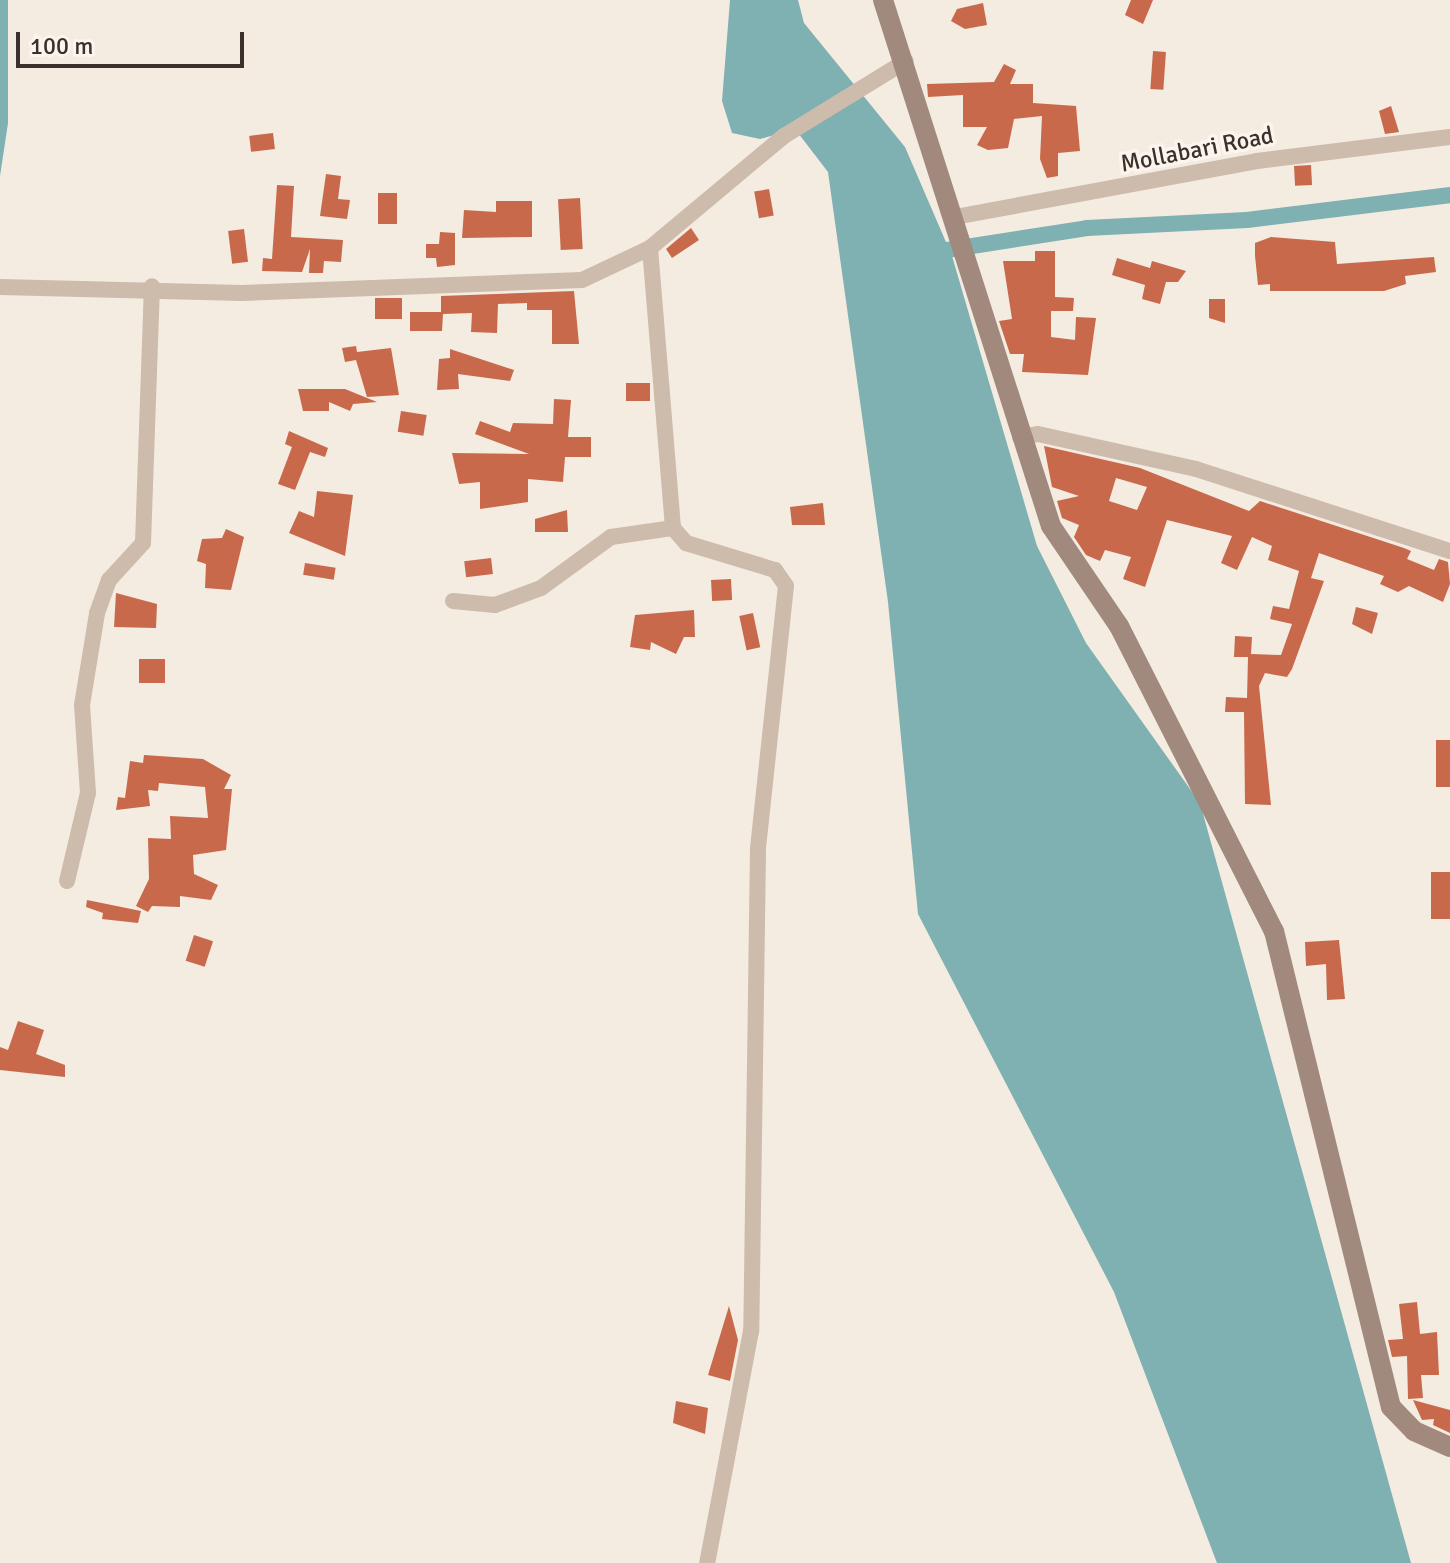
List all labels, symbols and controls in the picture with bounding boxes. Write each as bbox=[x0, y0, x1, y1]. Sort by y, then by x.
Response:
scale bar bbox=[20, 16, 248, 66]
text: 100 m bbox=[30, 31, 93, 61]
street label: Mollabari Road bbox=[1118, 121, 1276, 179]

